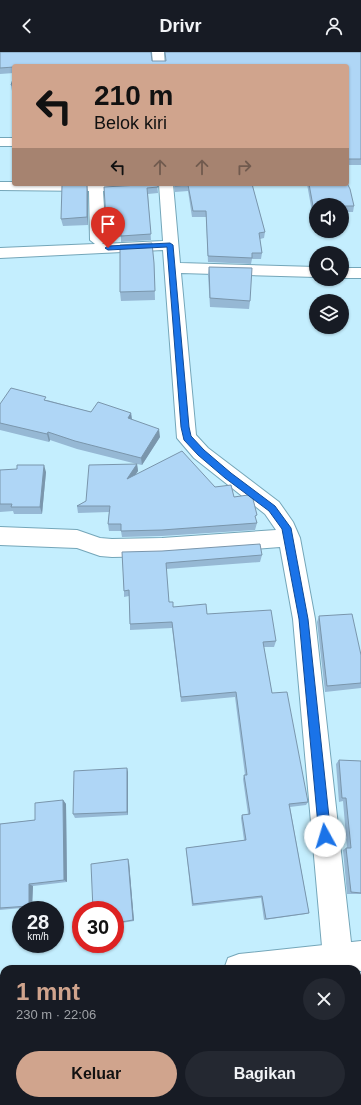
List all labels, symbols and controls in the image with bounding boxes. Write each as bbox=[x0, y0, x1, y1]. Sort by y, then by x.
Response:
icon: back bbox=[16, 15, 38, 37]
icon: person bbox=[323, 15, 345, 37]
text: Drivr bbox=[159, 16, 202, 36]
icon: left bbox=[28, 80, 80, 132]
text: 210 m bbox=[94, 80, 173, 111]
text: Belok kiri bbox=[94, 113, 167, 133]
icon: left bbox=[107, 156, 129, 178]
icon: ahead bbox=[149, 156, 171, 178]
icon: ahead bbox=[191, 156, 213, 178]
icon: right bbox=[233, 156, 255, 178]
map controls bbox=[309, 198, 349, 334]
button: sound bbox=[309, 198, 349, 238]
pin bbox=[91, 207, 125, 248]
icon: arrive bbox=[97, 213, 119, 235]
button: search bbox=[309, 246, 349, 286]
button: layers bbox=[309, 294, 349, 334]
position arrow bbox=[304, 815, 346, 857]
speed limit sign: 30 bbox=[72, 901, 124, 953]
text: 28 bbox=[27, 911, 49, 933]
text: km/h bbox=[27, 931, 49, 942]
text: 1 mnt bbox=[16, 978, 80, 1005]
button: close bbox=[303, 978, 345, 1020]
text: 230 m · 22:06 bbox=[16, 1007, 96, 1022]
button: Keluar bbox=[16, 1051, 177, 1097]
button: Bagikan bbox=[185, 1051, 345, 1097]

